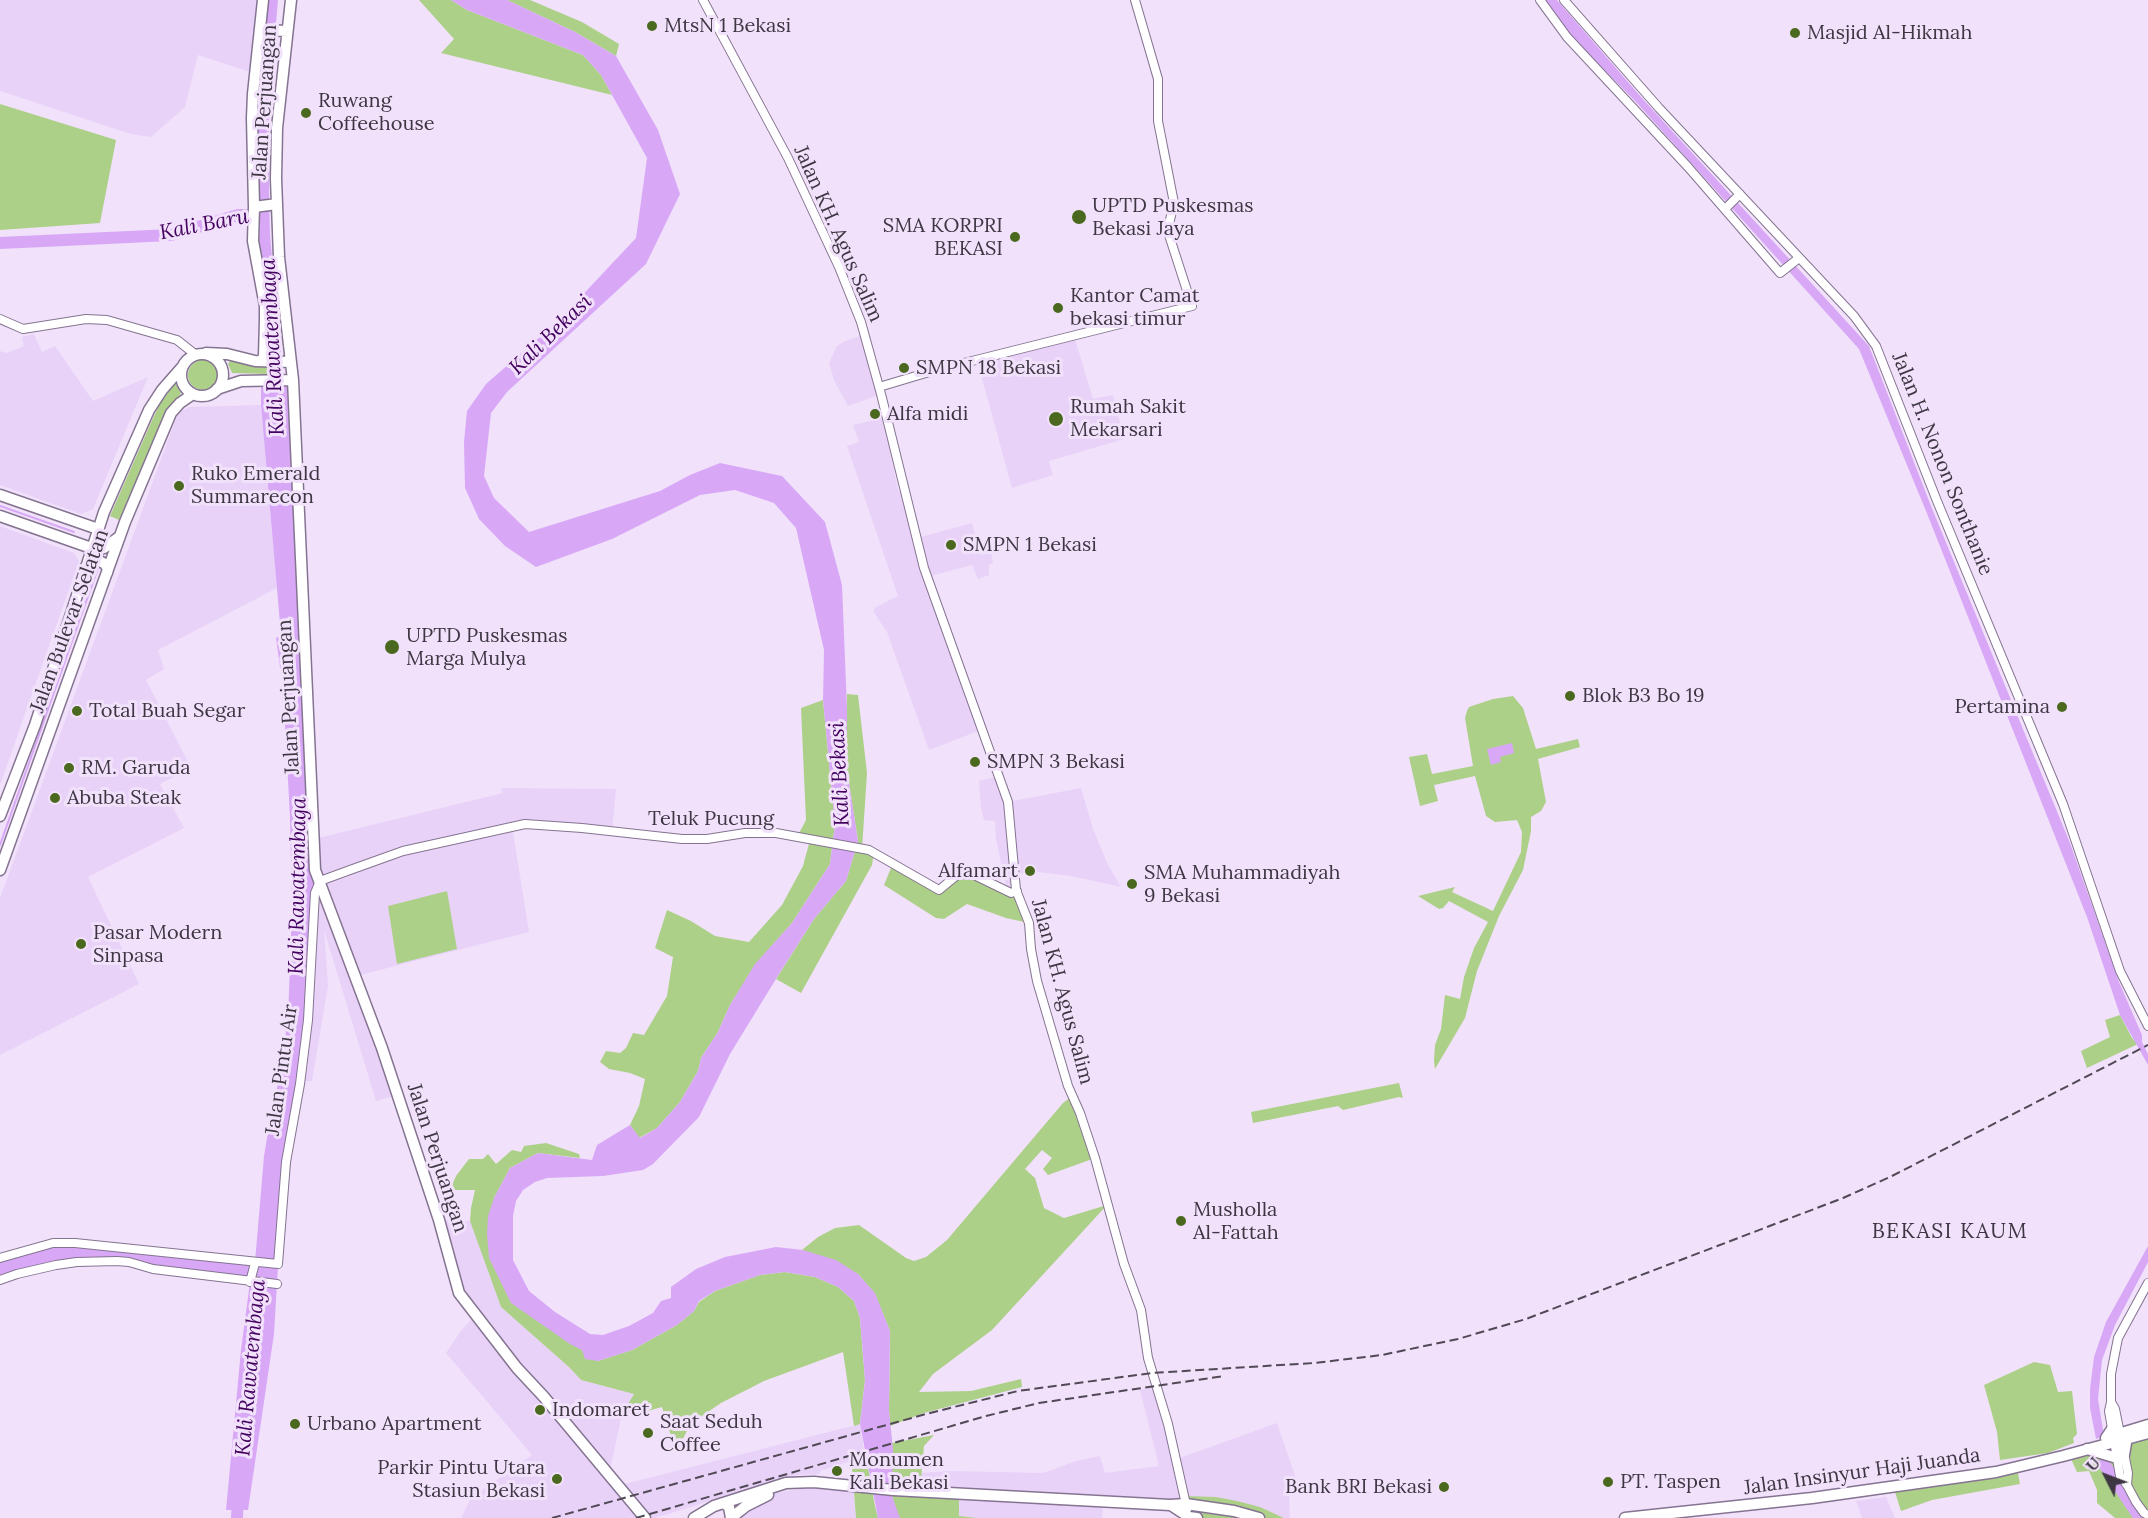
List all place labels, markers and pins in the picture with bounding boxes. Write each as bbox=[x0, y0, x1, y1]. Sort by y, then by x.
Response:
place label: MtsN 1 Bekasi bbox=[664, 14, 791, 38]
marker: MtsN 1 Bekasi bbox=[645, 19, 659, 33]
place label: Masjid Al-Hikmah bbox=[1807, 21, 1972, 45]
marker: Masjid Al-Hikmah bbox=[1788, 26, 1802, 40]
place label: Ruwang Coffeehouse bbox=[318, 89, 434, 136]
marker: Ruwang Coffeehouse bbox=[299, 106, 313, 120]
place label: UPTD Puskesmas Bekasi Jaya bbox=[1092, 194, 1254, 241]
marker: UPTD Puskesmas Bekasi Jaya bbox=[1070, 208, 1088, 226]
place label: SMA KORPRI BEKASI bbox=[883, 214, 1003, 261]
marker: SMA KORPRI BEKASI bbox=[1008, 230, 1022, 244]
place label: Kantor Camat bekasi timur bbox=[1070, 284, 1199, 331]
marker: Kantor Camat bekasi timur bbox=[1051, 301, 1065, 315]
place label: SMPN 18 Bekasi bbox=[916, 356, 1061, 380]
marker: SMPN 18 Bekasi bbox=[897, 361, 911, 375]
place label: Rumah Sakit Mekarsari bbox=[1070, 395, 1186, 442]
place label: Alfa midi bbox=[887, 402, 968, 426]
marker: Alfa midi bbox=[868, 407, 882, 421]
marker: Rumah Sakit Mekarsari bbox=[1047, 410, 1065, 428]
place label: Ruko Emerald Summarecon bbox=[191, 462, 320, 509]
marker: Ruko Emerald Summarecon bbox=[172, 479, 186, 493]
place label: SMPN 1 Bekasi bbox=[963, 533, 1097, 557]
marker: SMPN 1 Bekasi bbox=[944, 538, 958, 552]
place label: UPTD Puskesmas Marga Mulya bbox=[406, 624, 568, 671]
marker: UPTD Puskesmas Marga Mulya bbox=[383, 638, 401, 656]
place label: Blok B3 Bo 19 bbox=[1582, 684, 1704, 708]
marker: Blok B3 Bo 19 bbox=[1563, 689, 1577, 703]
place label: Pertamina bbox=[1954, 695, 2050, 719]
place label: Total Buah Segar bbox=[89, 699, 245, 723]
marker: Pertamina bbox=[2055, 700, 2069, 714]
marker: Total Buah Segar bbox=[70, 704, 84, 718]
place label: SMPN 3 Bekasi bbox=[987, 750, 1125, 774]
marker: SMPN 3 Bekasi bbox=[968, 755, 982, 769]
place label: RM. Garuda bbox=[81, 756, 191, 780]
marker: RM. Garuda bbox=[62, 761, 76, 775]
place label: Abuba Steak bbox=[67, 786, 181, 810]
marker: Abuba Steak bbox=[48, 791, 62, 805]
place label: Alfamart bbox=[938, 859, 1018, 883]
place label: SMA Muhammadiyah 9 Bekasi bbox=[1144, 861, 1340, 908]
marker: Alfamart bbox=[1023, 864, 1037, 878]
marker: SMA Muhammadiyah 9 Bekasi bbox=[1125, 877, 1139, 891]
place label: Pasar Modern Sinpasa bbox=[93, 921, 222, 968]
marker: Pasar Modern Sinpasa bbox=[74, 937, 88, 951]
place label: Musholla Al-Fattah bbox=[1193, 1198, 1279, 1245]
marker: Musholla Al-Fattah bbox=[1174, 1214, 1188, 1228]
place label: Indomaret bbox=[552, 1398, 649, 1422]
marker: Indomaret bbox=[533, 1403, 547, 1417]
place label: Saat Seduh Coffee bbox=[660, 1410, 763, 1457]
place label: Urbano Apartment bbox=[307, 1412, 481, 1436]
marker: Urbano Apartment bbox=[288, 1417, 302, 1431]
marker: Saat Seduh Coffee bbox=[641, 1426, 655, 1440]
place label: Monumen Kali Bekasi bbox=[849, 1448, 949, 1495]
place label: Parkir Pintu Utara Stasiun Bekasi bbox=[377, 1456, 545, 1503]
marker: Monumen Kali Bekasi bbox=[830, 1464, 844, 1478]
place label: PT. Taspen bbox=[1620, 1470, 1721, 1494]
marker: Parkir Pintu Utara Stasiun Bekasi bbox=[550, 1472, 564, 1486]
place label: Bank BRI Bekasi bbox=[1285, 1475, 1432, 1499]
marker: PT. Taspen bbox=[1601, 1475, 1615, 1489]
marker: Bank BRI Bekasi bbox=[1437, 1480, 1451, 1494]

